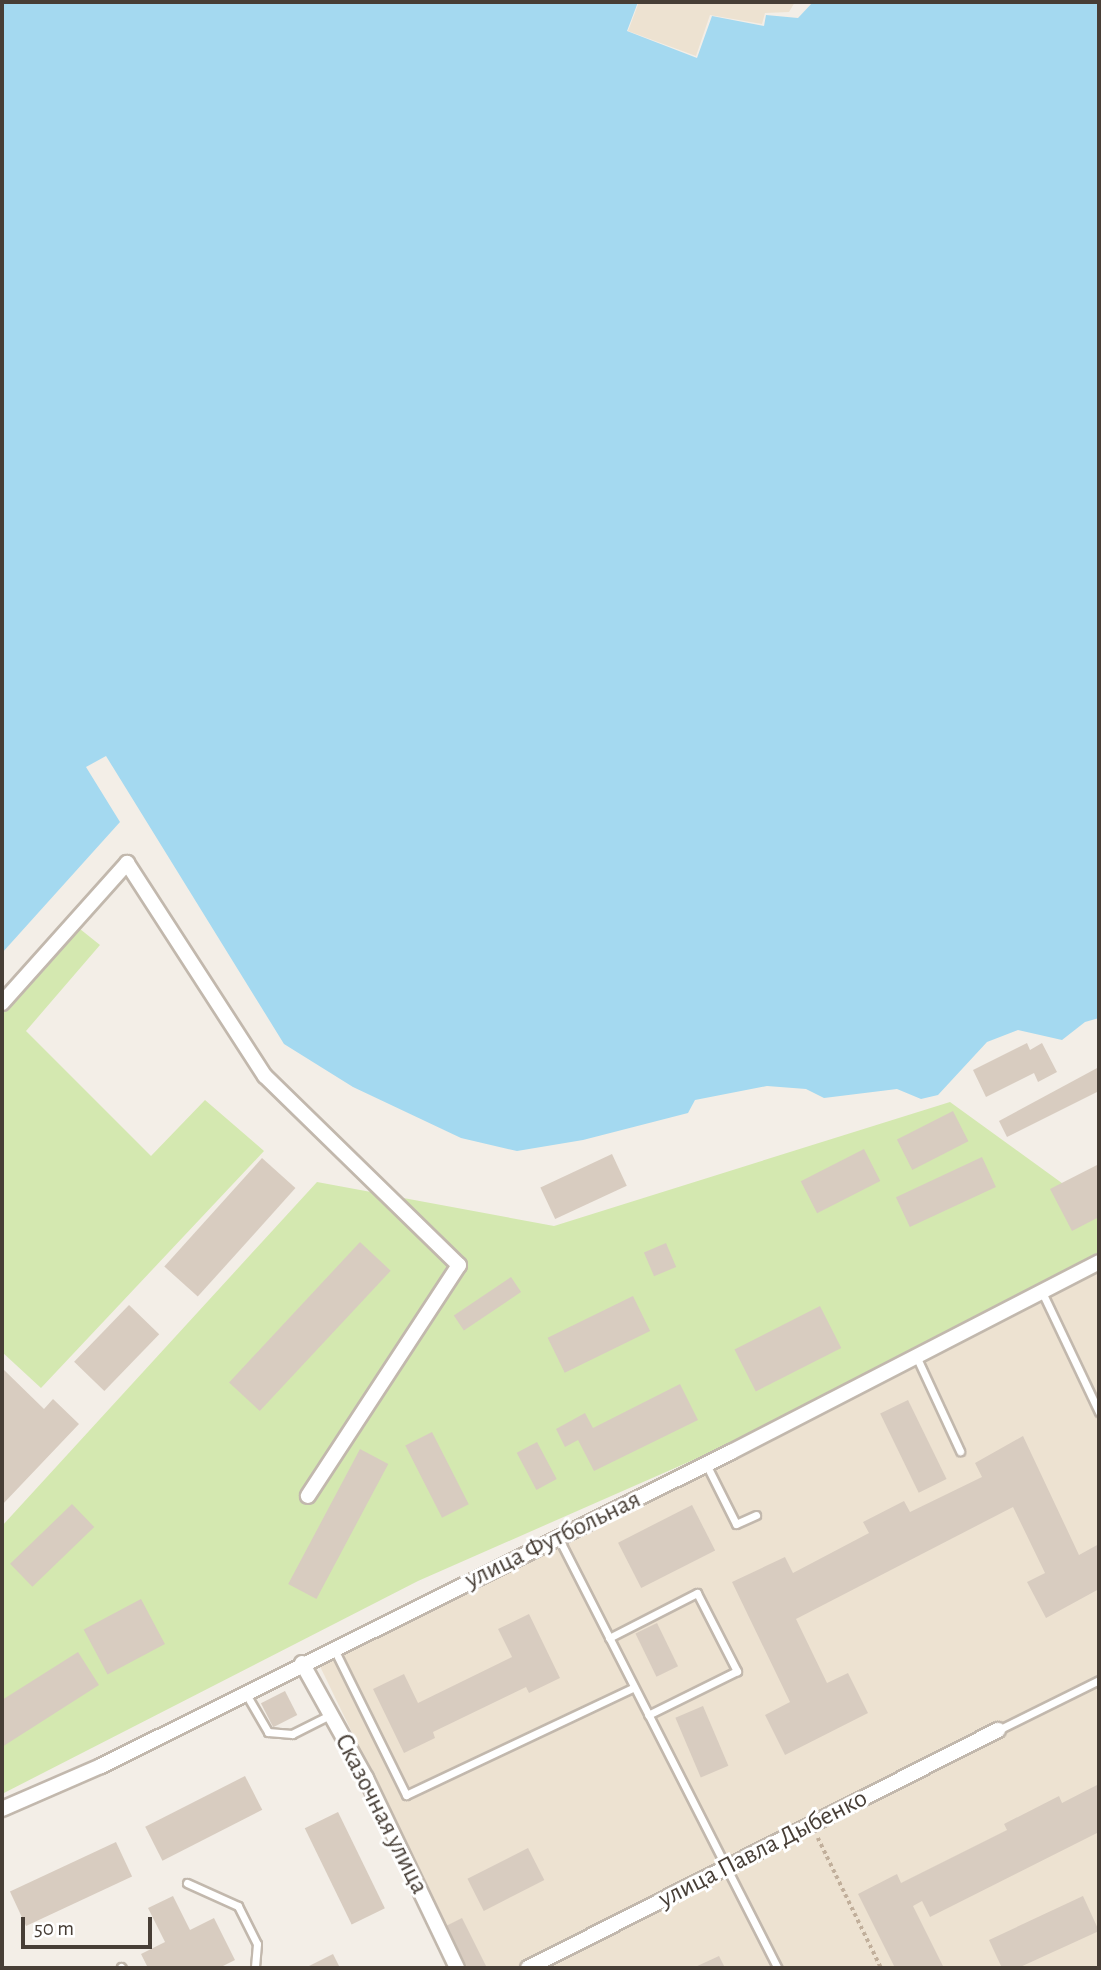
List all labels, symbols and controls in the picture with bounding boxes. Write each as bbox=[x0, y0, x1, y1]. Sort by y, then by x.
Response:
street label: улица Футбольная bbox=[460, 1484, 646, 1596]
street label: Сказочная улица bbox=[327, 1729, 435, 1899]
street label: улица Павла Дыбенко bbox=[654, 1783, 872, 1915]
scale bar bbox=[24, 1904, 156, 1948]
text: 50 m bbox=[34, 1918, 74, 1939]

